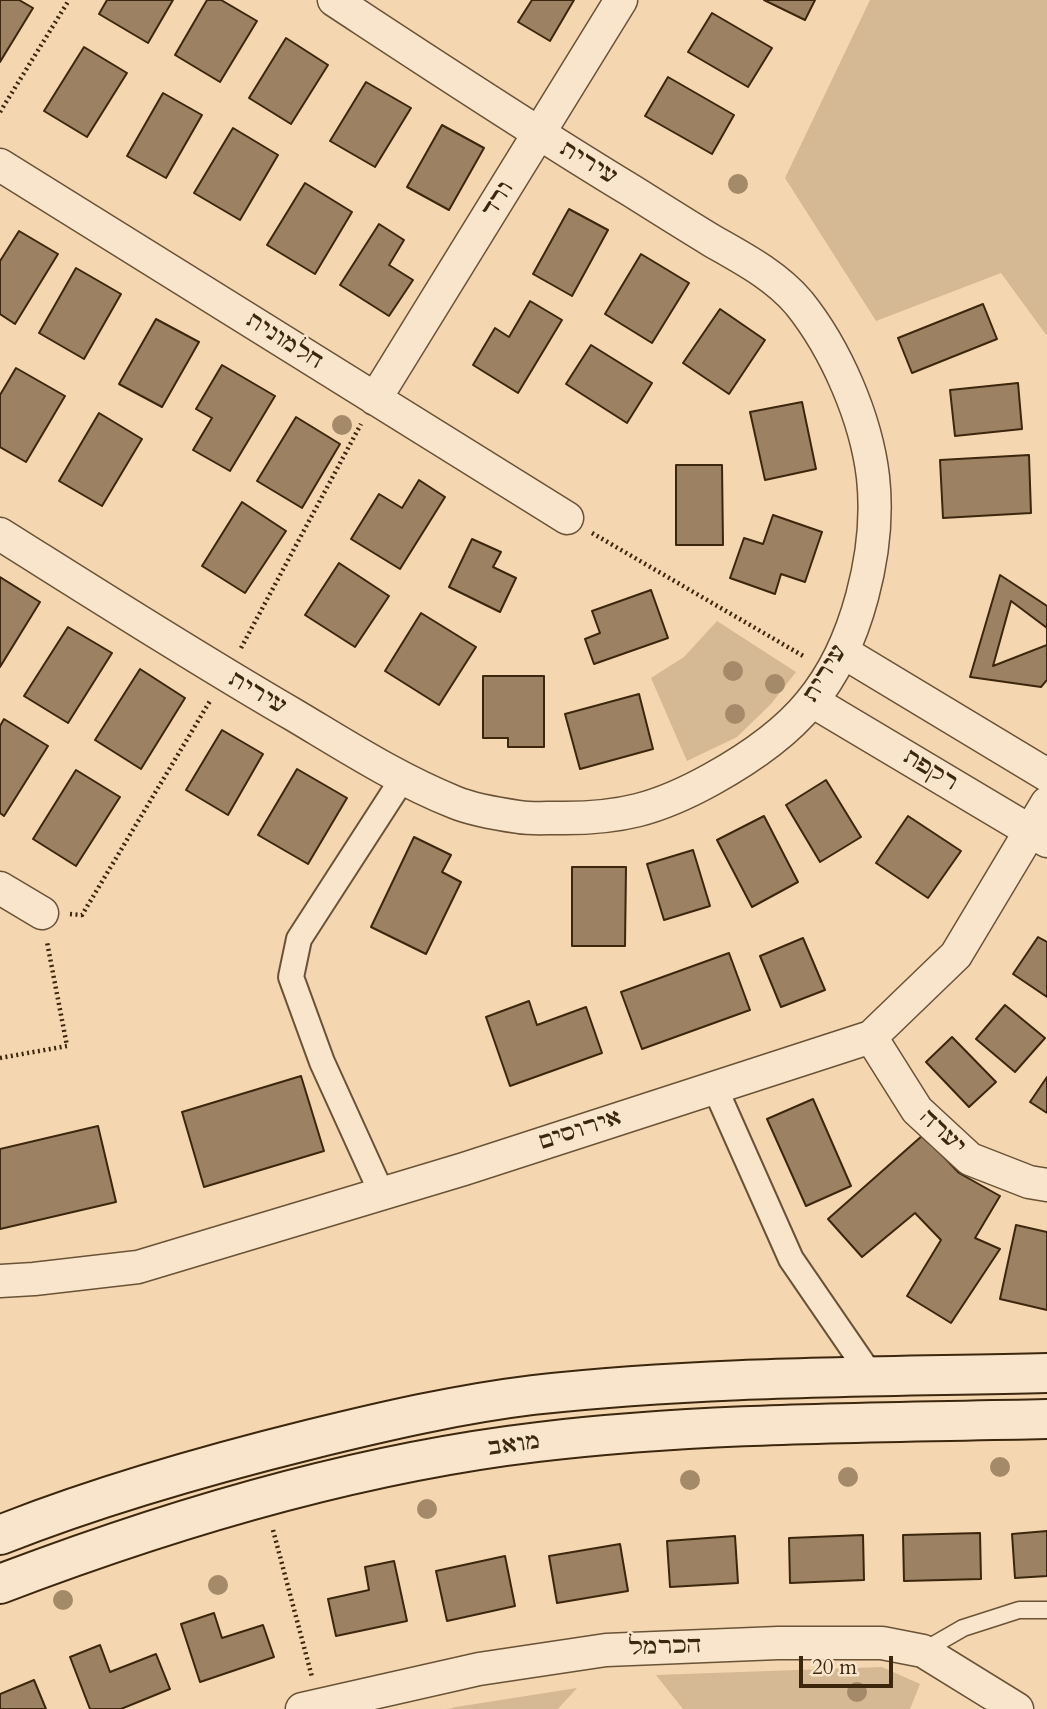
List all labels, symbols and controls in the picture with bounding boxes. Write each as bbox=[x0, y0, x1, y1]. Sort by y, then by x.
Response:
street label: עירית bbox=[554, 136, 622, 192]
street label: ורד bbox=[477, 176, 521, 224]
street label: חלמונית bbox=[240, 308, 328, 376]
street label: עירית bbox=[798, 640, 854, 708]
street label: עירית bbox=[223, 667, 291, 721]
street label: רקפת bbox=[898, 744, 962, 798]
street label: אירוסים bbox=[535, 1105, 625, 1157]
street label: יערה bbox=[913, 1105, 971, 1161]
street label: מואב bbox=[486, 1429, 542, 1463]
street label: הכרמל bbox=[628, 1633, 702, 1663]
scale bar bbox=[802, 1642, 897, 1686]
text: 20 m bbox=[812, 1653, 857, 1682]

